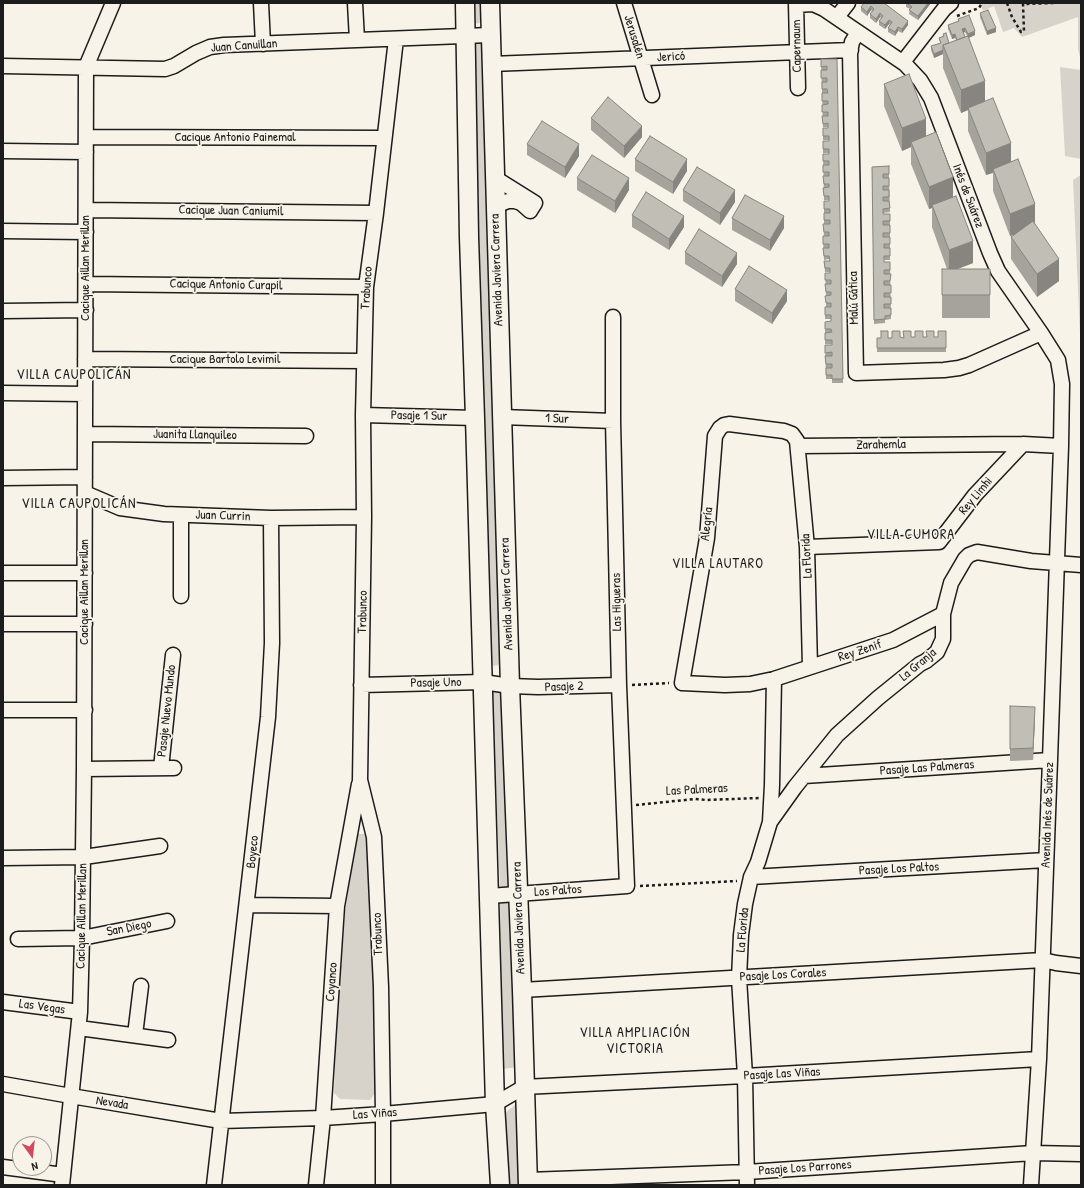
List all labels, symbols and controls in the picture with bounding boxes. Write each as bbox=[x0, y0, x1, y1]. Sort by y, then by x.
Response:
street label: Jerusalén bbox=[620, 13, 648, 61]
street label: Capernaum bbox=[789, 19, 805, 73]
street label: Juan Canuillan bbox=[210, 36, 278, 56]
street label: Jericó bbox=[657, 48, 685, 66]
street label: Cacique Antonio Painemal bbox=[174, 130, 296, 146]
street label: Inés de Suárez bbox=[949, 162, 987, 230]
street label: Cacique Juan Caniumil bbox=[178, 202, 284, 220]
street label: Avenida Javiera Carrera bbox=[487, 214, 507, 326]
street label: Cacique Aillan Merillan bbox=[78, 215, 94, 321]
street label: Trabunco bbox=[358, 266, 376, 310]
street label: Malú Gática bbox=[846, 271, 862, 325]
street label: Cacique Antonio Curapil bbox=[169, 276, 283, 294]
street label: Cacique Bartolo Levimil bbox=[170, 352, 280, 368]
district label: VILLA CAUPOLICÁN bbox=[17, 367, 131, 383]
street label: Pasaje 1 Sur bbox=[391, 408, 447, 424]
street label: 1 Sur bbox=[545, 411, 569, 427]
street label: Juanita Llanquileo bbox=[153, 426, 237, 444]
street label: Zarahemla bbox=[856, 437, 906, 453]
street label: Rey Limhi bbox=[956, 474, 996, 518]
district label: VILLA CAUPOLICÁN bbox=[22, 496, 136, 512]
street label: Alegría bbox=[697, 506, 717, 542]
street label: Juan Currin bbox=[195, 507, 251, 525]
district label: VILLA CUMORA bbox=[867, 527, 955, 543]
street label: La Florida bbox=[798, 533, 816, 579]
street label: Avenida Javiera Carrera bbox=[497, 538, 517, 650]
street label: Cacique Aillan Merillan bbox=[77, 539, 93, 645]
district label: VILLA LAUTARO bbox=[672, 556, 764, 572]
street label: Las Higueras bbox=[609, 573, 625, 631]
street label: Trabunco bbox=[355, 590, 371, 634]
street label: Rey Zenif bbox=[836, 637, 884, 665]
street label: La Granja bbox=[896, 645, 940, 685]
street label: Pasaje Nuevo Mundo bbox=[154, 664, 180, 758]
street label: Pasaje Uno bbox=[410, 675, 462, 691]
street label: Pasaje 2 bbox=[544, 679, 584, 695]
street label: Pasaje Las Palmeras bbox=[879, 757, 975, 779]
street label: Avenida Inés de Suárez bbox=[1038, 762, 1058, 868]
street label: Las Palmeras bbox=[666, 781, 728, 799]
street label: Boyeco bbox=[244, 835, 262, 869]
street label: Pasaje Los Paltos bbox=[859, 859, 939, 879]
street label: Avenida Javiera Carrera bbox=[509, 862, 529, 974]
street label: Cacique Aillan Merillan bbox=[73, 863, 91, 969]
street label: Los Paltos bbox=[534, 882, 582, 900]
street label: La Florida bbox=[733, 907, 753, 953]
street label: Trabunco bbox=[369, 912, 387, 956]
street label: San Diego bbox=[105, 916, 153, 940]
street label: Coyanco bbox=[323, 962, 341, 1002]
street label: Pasaje Los Corales bbox=[739, 965, 827, 985]
street label: Las Vegas bbox=[18, 996, 66, 1018]
district label: VILLA AMPLIACIÓN VICTORIA bbox=[579, 1025, 691, 1058]
street label: Pasaje Las Viñas bbox=[743, 1064, 821, 1084]
street label: Nevada bbox=[95, 1093, 129, 1113]
street label: Las Viñas bbox=[352, 1105, 398, 1123]
north arrow bbox=[12, 1136, 52, 1176]
street label: Pasaje Los Parrones bbox=[758, 1157, 852, 1179]
text: N bbox=[30, 1159, 39, 1174]

